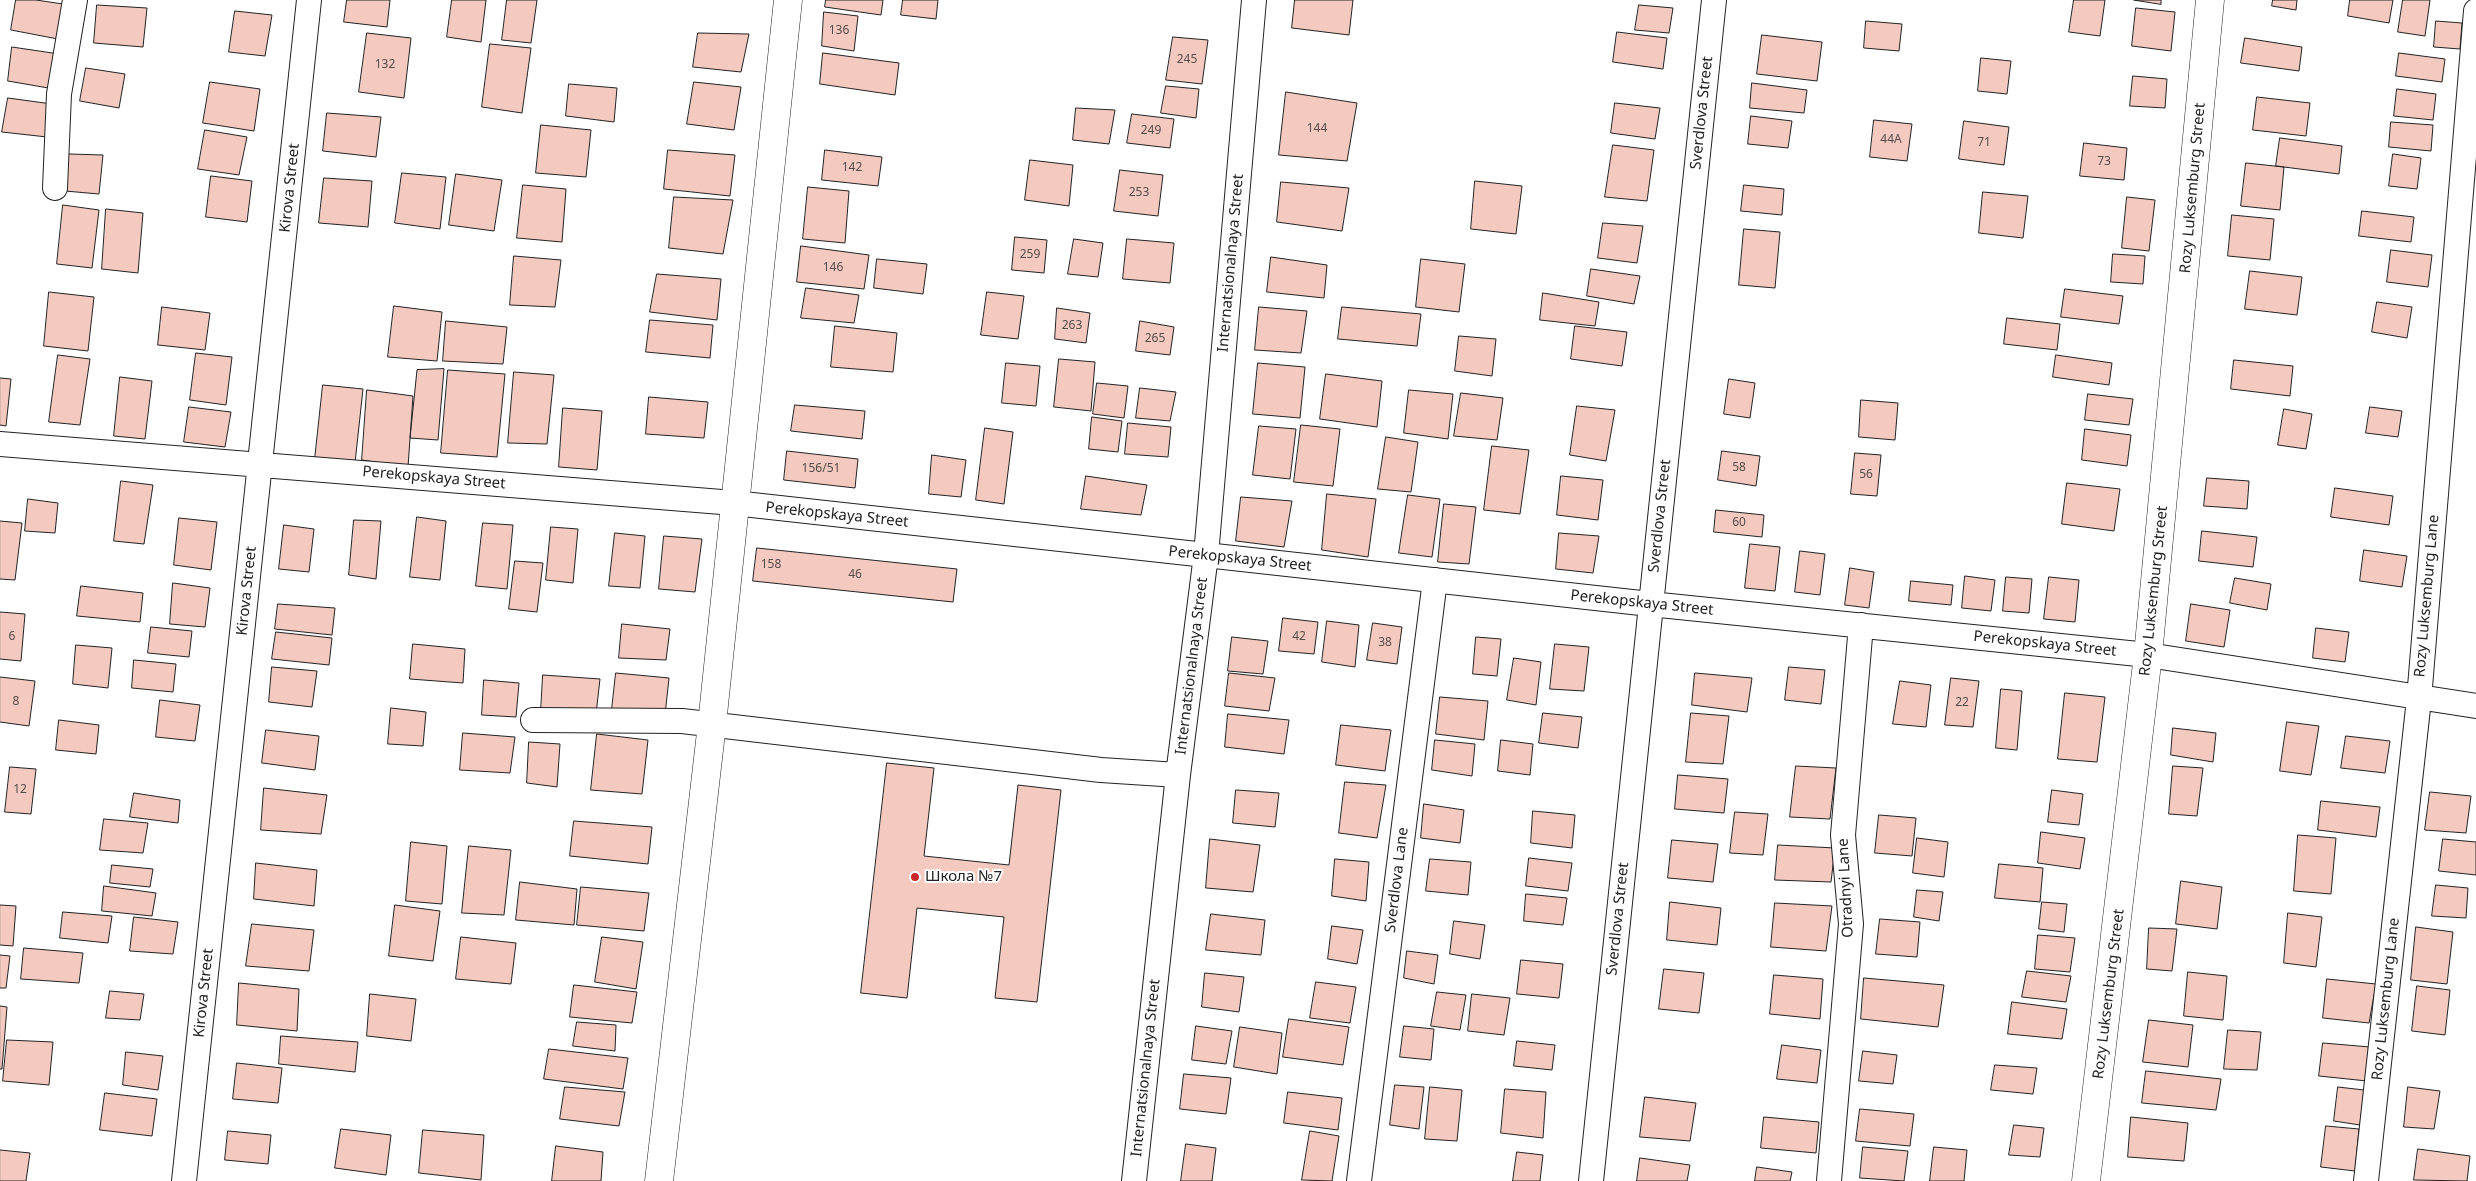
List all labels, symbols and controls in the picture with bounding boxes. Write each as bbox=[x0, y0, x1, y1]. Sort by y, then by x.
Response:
house number: 136 bbox=[829, 24, 849, 38]
house number: 245 bbox=[1177, 53, 1197, 67]
street label: Sverdlova Street bbox=[1687, 55, 1717, 171]
house number: 132 bbox=[375, 58, 395, 72]
street label: Rozy Luksemburg Street bbox=[2177, 102, 2209, 274]
house number: 144 bbox=[1307, 122, 1327, 136]
house number: 249 bbox=[1141, 124, 1161, 138]
house number: 44А bbox=[1880, 133, 1902, 147]
house number: 71 bbox=[1977, 136, 1991, 150]
street label: Kirova Street bbox=[276, 142, 304, 234]
house number: 73 bbox=[2097, 155, 2111, 169]
house number: 142 bbox=[842, 161, 862, 175]
street label: Internatsionalnaya Street bbox=[1214, 173, 1248, 353]
house number: 253 bbox=[1129, 186, 1149, 200]
house number: 259 bbox=[1020, 248, 1040, 262]
house number: 146 bbox=[823, 261, 843, 275]
house number: 263 bbox=[1062, 319, 1082, 333]
house number: 265 bbox=[1145, 332, 1165, 346]
street label: Sverdlova Street bbox=[1645, 458, 1675, 574]
house number: 58 bbox=[1732, 461, 1746, 475]
house number: 156/51 bbox=[802, 462, 840, 476]
street label: Perekopskaya Street bbox=[362, 463, 506, 493]
house number: 56 bbox=[1859, 468, 1873, 482]
street label: Perekopskaya Street bbox=[765, 499, 909, 531]
street label: Rozy Luksemburg Street bbox=[2136, 505, 2172, 677]
street label: Rozy Luksemburg Lane bbox=[2411, 514, 2443, 678]
house number: 60 bbox=[1732, 516, 1746, 530]
street label: Perekopskaya Street bbox=[1168, 543, 1312, 575]
street label: Kirova Street bbox=[233, 545, 261, 637]
house number: 158 bbox=[761, 558, 781, 572]
house number: 46 bbox=[848, 568, 862, 582]
street label: Internatsionalnaya Street bbox=[1172, 576, 1212, 756]
street label: Perekopskaya Street bbox=[1570, 587, 1714, 619]
street label: Perekopskaya Street bbox=[1973, 628, 2117, 660]
house number: 6 bbox=[9, 630, 15, 644]
house number: 42 bbox=[1292, 630, 1306, 644]
house number: 38 bbox=[1378, 636, 1392, 650]
house number: 8 bbox=[13, 695, 19, 709]
house number: 22 bbox=[1955, 696, 1969, 710]
house number: 12 bbox=[13, 783, 27, 797]
street label: Sverdlova Lane bbox=[1382, 826, 1412, 934]
street label: Otradnyi Lane bbox=[1834, 838, 1858, 938]
street label: Sverdlova Street bbox=[1603, 861, 1633, 977]
place label: Школа №7 bbox=[925, 868, 1002, 886]
marker: Школа №7 bbox=[909, 871, 921, 883]
street label: Rozy Luksemburg Street bbox=[2090, 908, 2128, 1080]
street label: Rozy Luksemburg Lane bbox=[2369, 917, 2403, 1081]
street label: Kirova Street bbox=[190, 947, 218, 1039]
street label: Internatsionalnaya Street bbox=[1128, 978, 1164, 1158]

